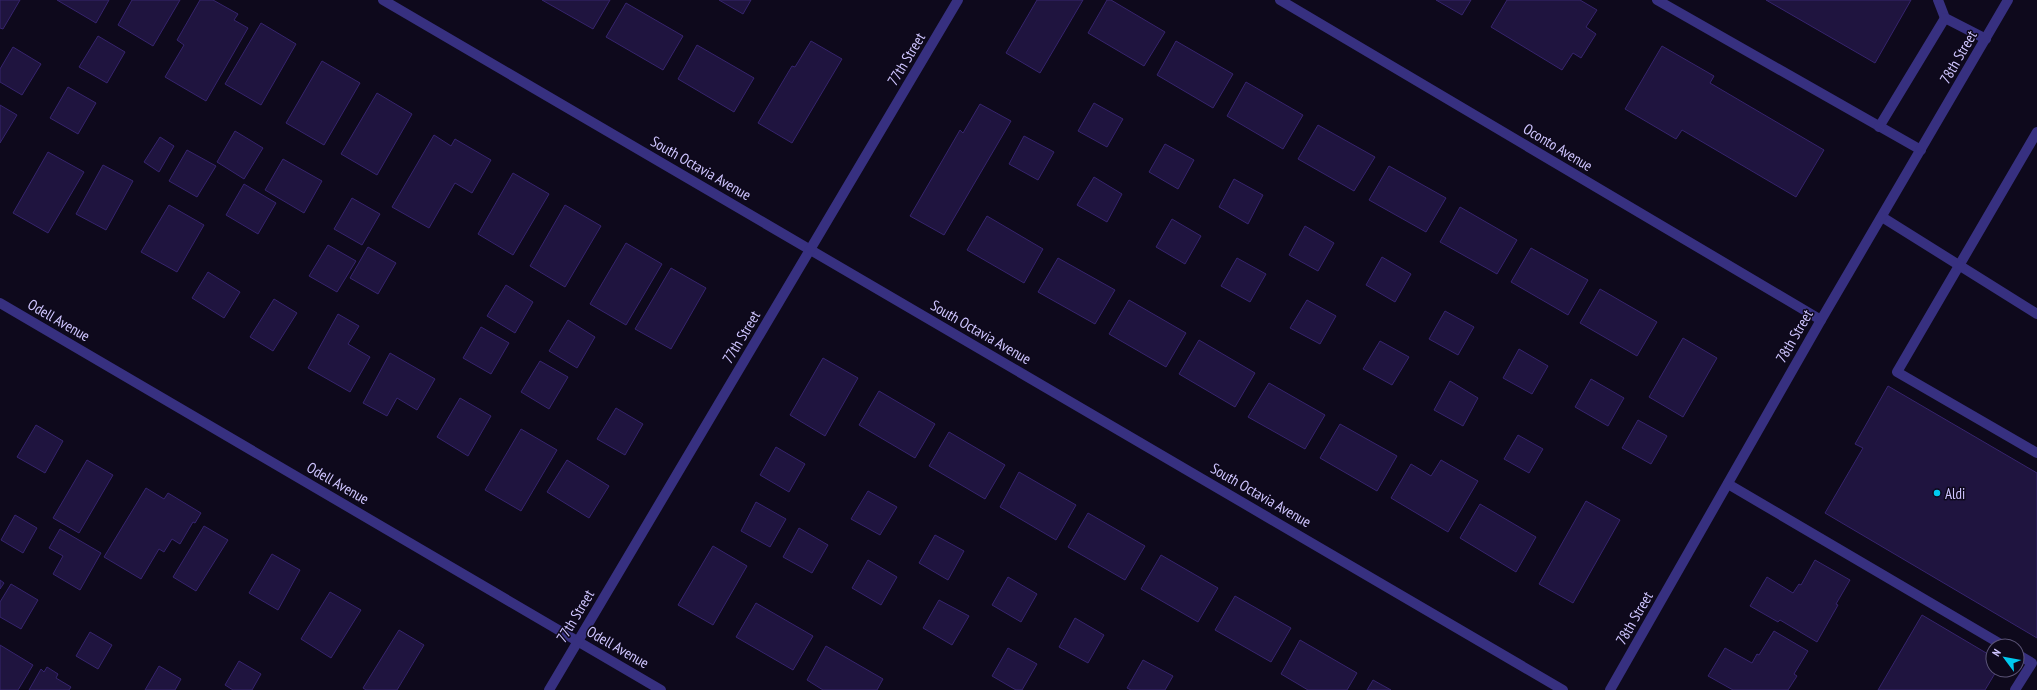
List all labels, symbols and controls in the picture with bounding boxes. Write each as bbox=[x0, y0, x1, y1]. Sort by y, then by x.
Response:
street label: 78th Street bbox=[1935, 27, 1981, 87]
street label: 77th Street bbox=[883, 29, 929, 89]
street label: Oconto Avenue bbox=[1520, 119, 1596, 175]
street label: South Octavia Avenue bbox=[647, 132, 755, 204]
street label: Odell Avenue bbox=[25, 295, 93, 345]
street label: South Octavia Avenue bbox=[927, 296, 1035, 368]
street label: 78th Street bbox=[1771, 306, 1817, 366]
street label: 77th Street bbox=[718, 307, 764, 367]
street label: Odell Avenue bbox=[304, 458, 372, 508]
street label: South Octavia Avenue bbox=[1207, 459, 1315, 531]
place label: Aldi bbox=[1945, 484, 1965, 503]
marker: Aldi bbox=[1932, 488, 1942, 498]
street label: 77th Street bbox=[552, 586, 598, 646]
street label: 78th Street bbox=[1611, 588, 1657, 648]
street label: Odell Avenue bbox=[584, 622, 652, 672]
north arrow bbox=[1985, 638, 2025, 678]
text: N bbox=[1989, 646, 2004, 659]

